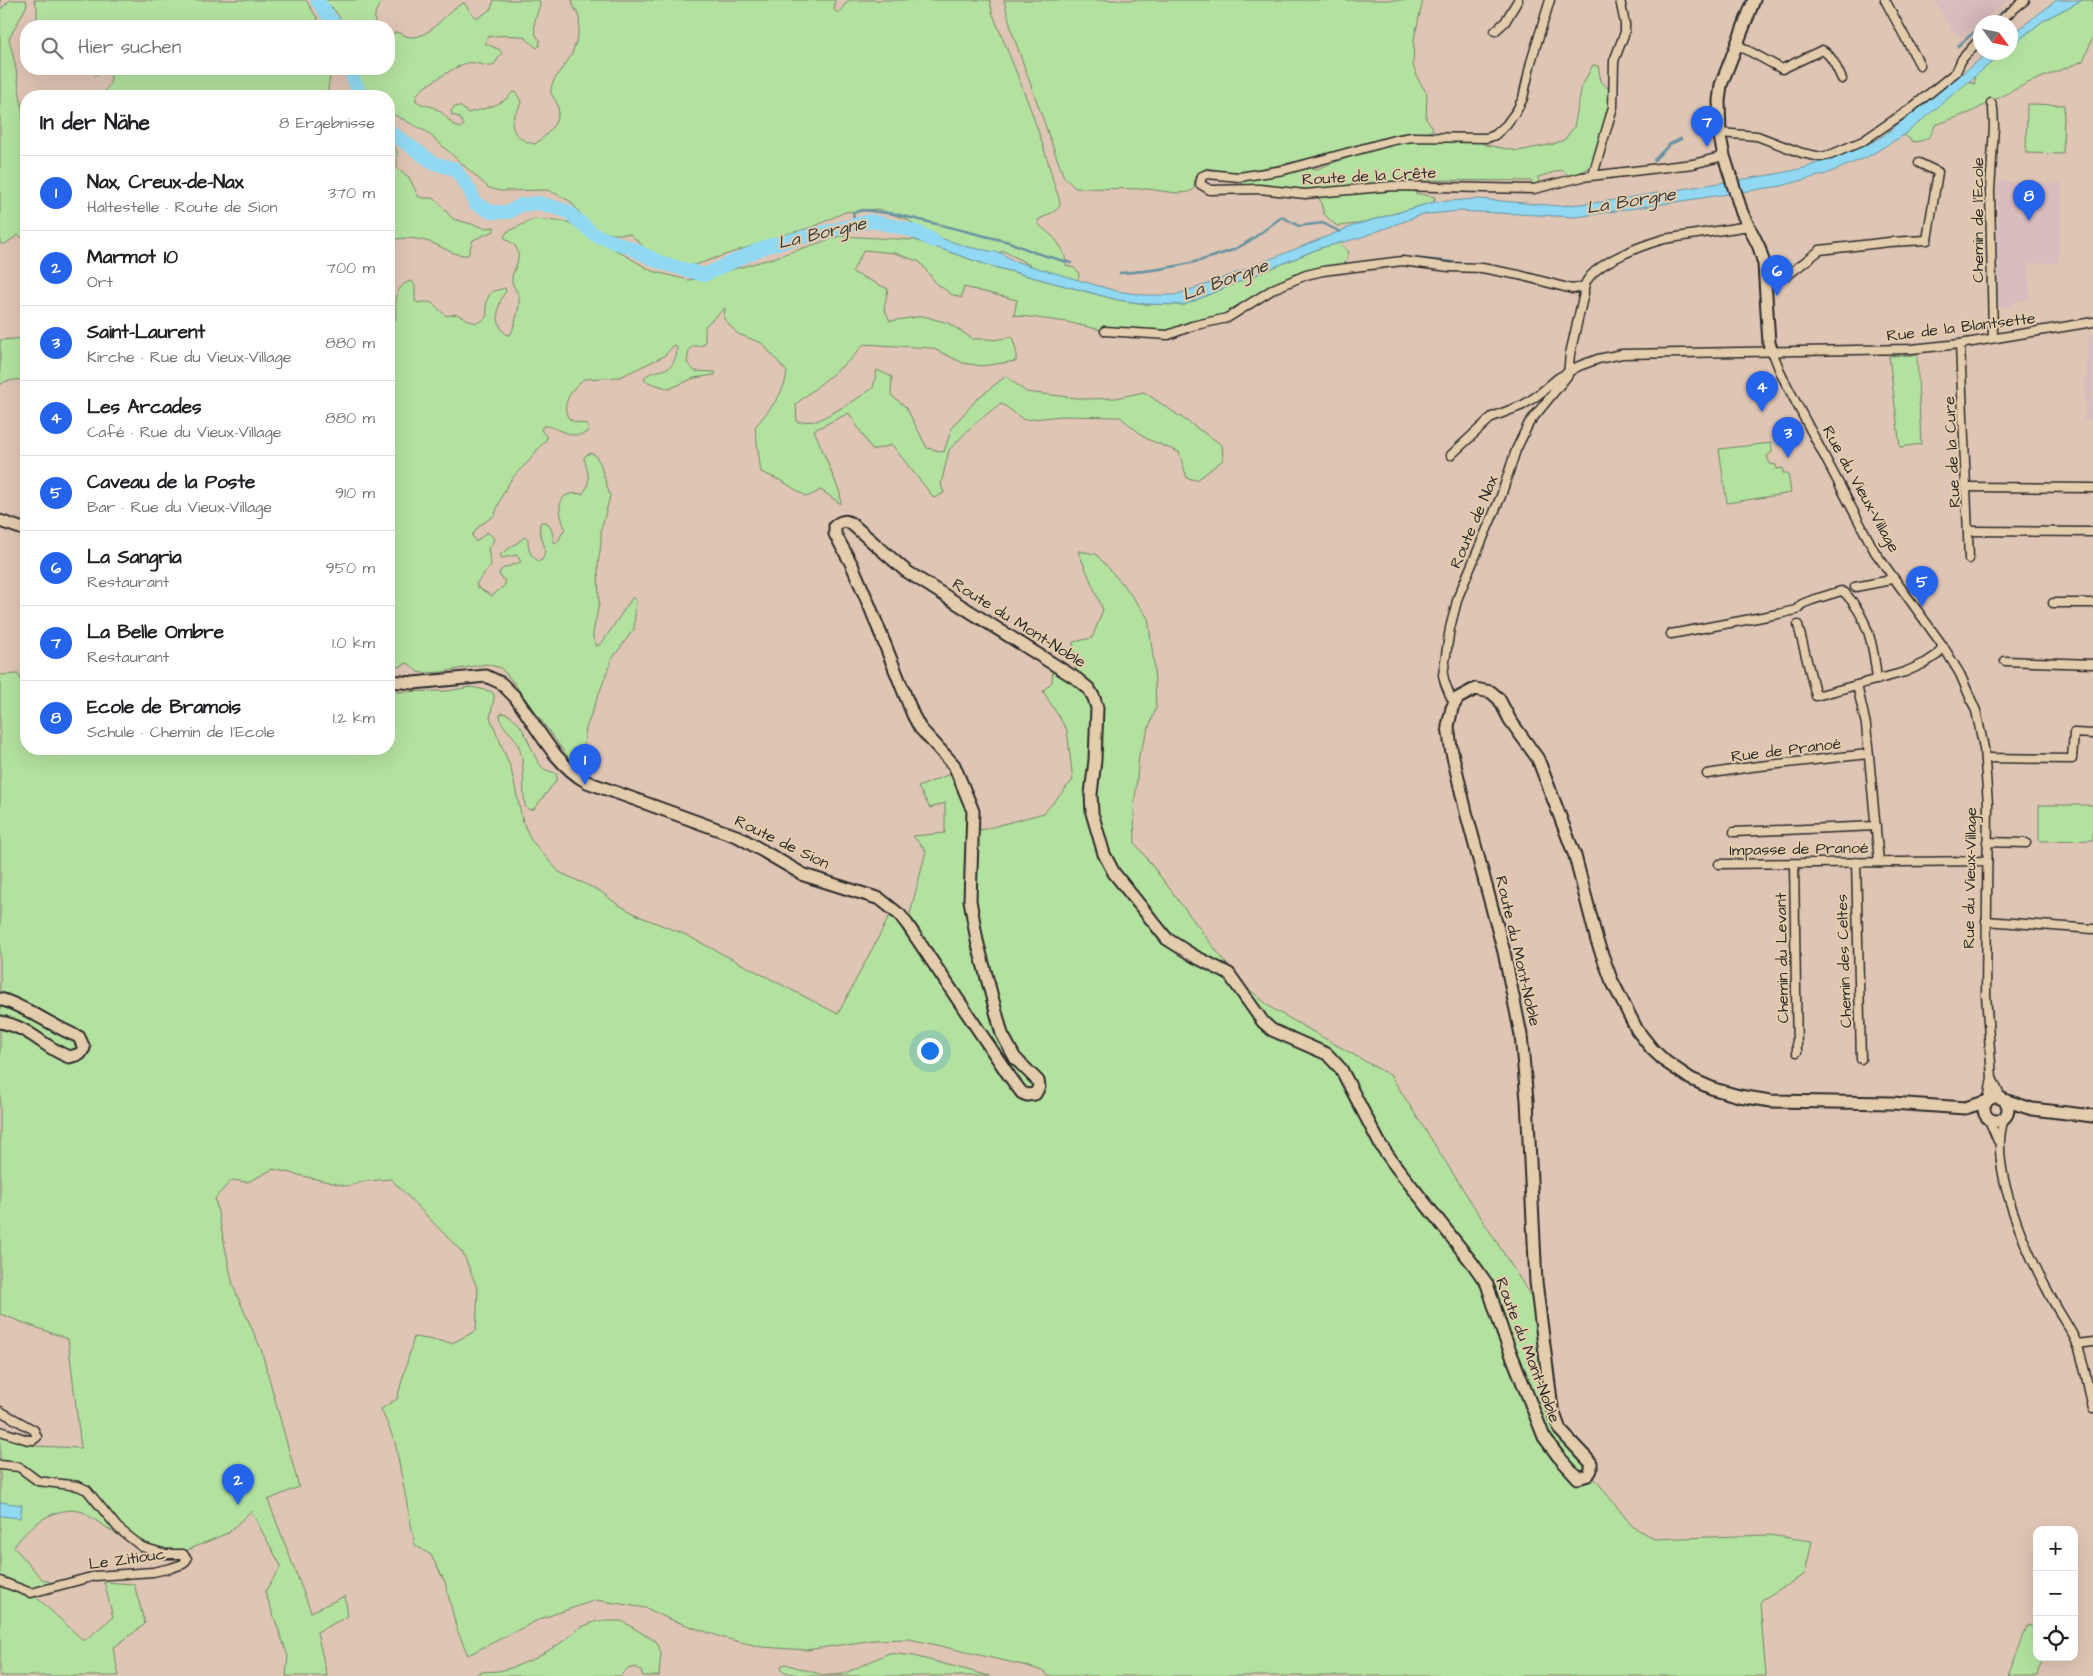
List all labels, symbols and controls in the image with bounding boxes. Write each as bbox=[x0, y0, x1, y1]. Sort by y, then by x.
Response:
north arrow bbox=[1973, 15, 2018, 60]
search box bbox=[20, 20, 395, 75]
icon: search bbox=[38, 34, 66, 62]
text: Hier suchen bbox=[78, 34, 181, 61]
pin: 7 bbox=[1691, 106, 1723, 147]
text: In der Nähe bbox=[40, 108, 150, 137]
text: 8 Ergebnisse bbox=[279, 112, 375, 134]
street label: Chemin de l'Ecole bbox=[1967, 157, 1989, 283]
street label: Route de la Crête bbox=[1301, 161, 1437, 191]
text: Nax, Creux-de-Nax bbox=[87, 169, 244, 196]
pin: 8 bbox=[2013, 180, 2045, 221]
water label: La Borgne bbox=[1585, 181, 1679, 221]
text: 1 bbox=[55, 182, 57, 204]
text: 370 m bbox=[328, 182, 375, 204]
text: Haltestelle · Route de Sion bbox=[87, 196, 277, 218]
water label: La Borgne bbox=[775, 210, 870, 256]
text: Marmot 10 bbox=[87, 244, 178, 271]
water label: La Borgne bbox=[1179, 252, 1273, 308]
pin: 6 bbox=[1761, 255, 1793, 296]
text: 2 bbox=[51, 257, 61, 279]
text: 700 m bbox=[326, 257, 375, 279]
text: Ort bbox=[87, 271, 113, 293]
street label: Rue de la Blantsette bbox=[1885, 307, 2037, 347]
text: Saint-Laurent bbox=[87, 319, 205, 346]
text: 3 bbox=[52, 332, 60, 354]
text: 880 m bbox=[325, 332, 375, 354]
text: Kirche · Rue du Vieux-Village bbox=[87, 346, 291, 368]
pin: 4 bbox=[1746, 371, 1778, 412]
text: Les Arcades bbox=[87, 394, 201, 421]
street label: Rue de la Cure bbox=[1938, 395, 1966, 508]
text: 4 bbox=[51, 407, 61, 429]
text: 880 m bbox=[325, 407, 375, 429]
pin: 3 bbox=[1772, 417, 1804, 458]
text: Café · Rue du Vieux-Village bbox=[87, 421, 281, 443]
street label: Rue du Vieux-Village bbox=[1816, 422, 1905, 557]
text: Caveau de la Poste bbox=[87, 469, 255, 496]
street label: Route de Nax bbox=[1445, 472, 1504, 572]
text: 5 bbox=[50, 482, 62, 504]
text: 910 m bbox=[335, 482, 375, 504]
text: Bar · Rue du Vieux-Village bbox=[87, 496, 272, 518]
text: La Sangria bbox=[87, 544, 182, 571]
text: 6 bbox=[51, 557, 61, 579]
text: 950 m bbox=[326, 557, 375, 579]
pin: 5 bbox=[1906, 566, 1938, 607]
text: Restaurant bbox=[87, 571, 169, 593]
street label: Route du Mont-Noble bbox=[948, 573, 1090, 673]
text: La Belle Ombre bbox=[87, 619, 224, 646]
text: 7 bbox=[51, 632, 61, 654]
text: 1.0 km bbox=[332, 632, 375, 654]
text: Restaurant bbox=[87, 646, 169, 668]
text: Ecole de Bramois bbox=[87, 694, 241, 721]
text: 8 bbox=[51, 707, 61, 729]
text: 1.2 km bbox=[333, 707, 375, 729]
text: Schule · Chemin de l'Ecole bbox=[87, 721, 275, 743]
street label: Rue de Pranoé bbox=[1730, 732, 1843, 768]
pin: 1 bbox=[569, 744, 601, 785]
street label: Rue du Vieux-Village bbox=[1958, 807, 1983, 949]
street label: Route de Sion bbox=[731, 810, 833, 874]
street label: Impasse de Pranoé bbox=[1729, 837, 1869, 861]
street label: Route du Mont-Noble bbox=[1490, 874, 1546, 1029]
street label: Chemin du Levant bbox=[1770, 892, 1794, 1023]
street label: Chemin des Celtes bbox=[1831, 894, 1857, 1028]
your location bbox=[917, 1038, 943, 1064]
street label: Route du Mont-Noble bbox=[1490, 1274, 1566, 1426]
pin: 2 bbox=[222, 1464, 254, 1505]
map controls bbox=[2033, 1526, 2078, 1661]
button: + bbox=[2033, 1526, 2078, 1571]
street label: Le Zitiouc bbox=[87, 1543, 167, 1575]
button: − bbox=[2033, 1571, 2078, 1616]
button: locate bbox=[2033, 1616, 2078, 1661]

